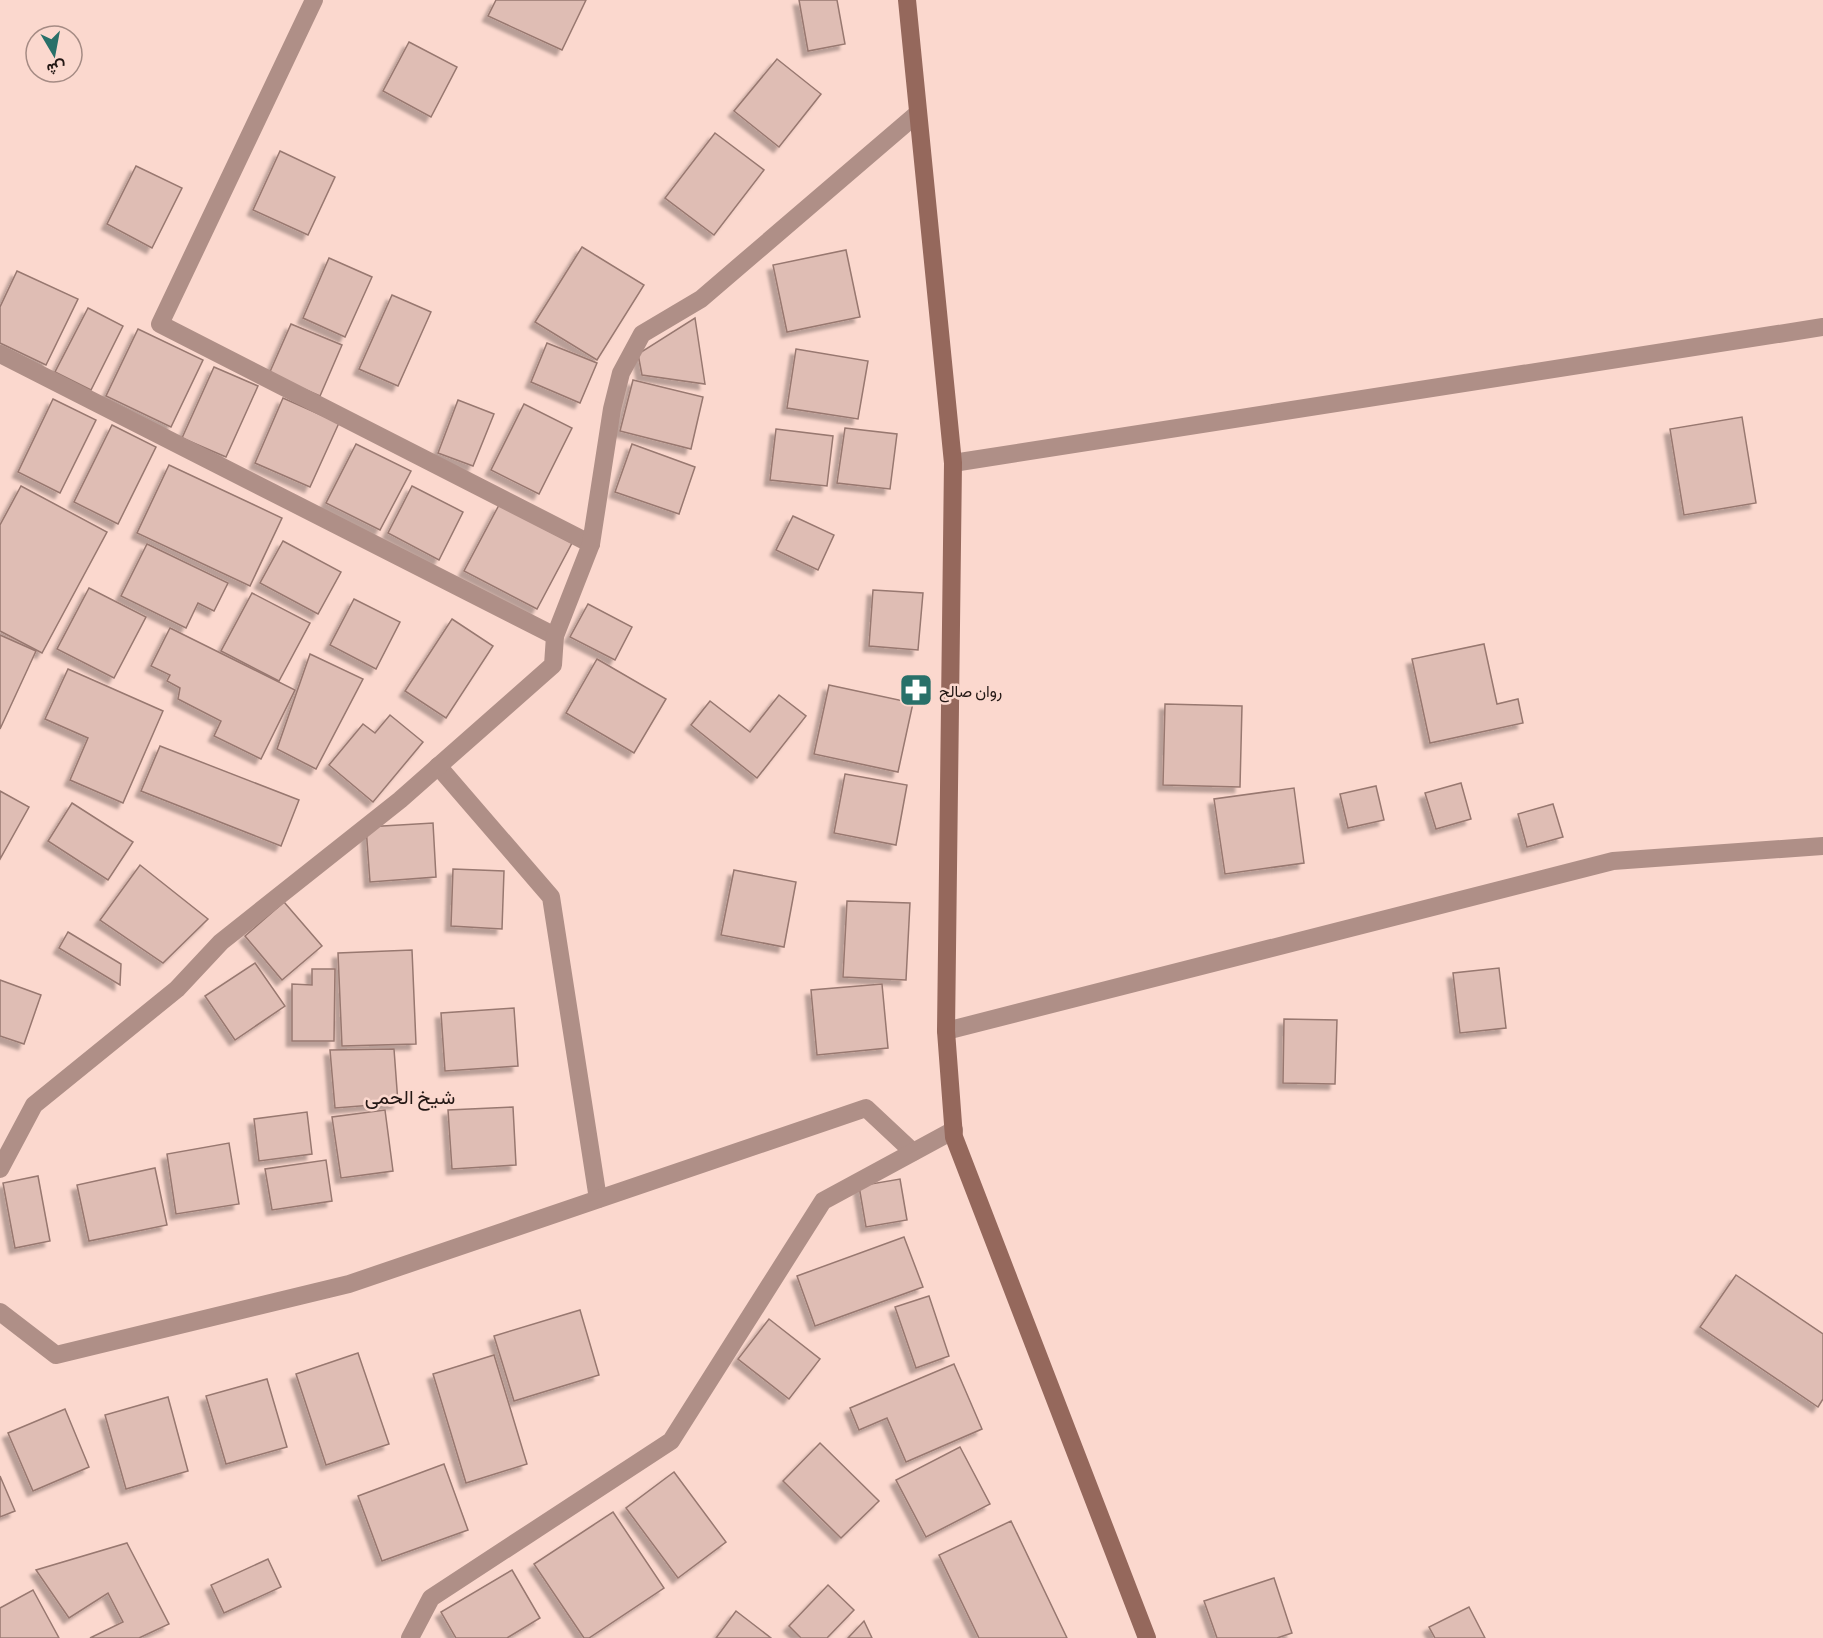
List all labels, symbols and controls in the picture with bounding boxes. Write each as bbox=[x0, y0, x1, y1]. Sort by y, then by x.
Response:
north arrow bbox=[24, 24, 84, 84]
text: ش bbox=[45, 57, 68, 80]
pharmacy icon: روان صالح bbox=[898, 672, 934, 708]
place label: روان صالح bbox=[939, 681, 1002, 703]
district label: شيخ الحمى bbox=[365, 1084, 455, 1111]

